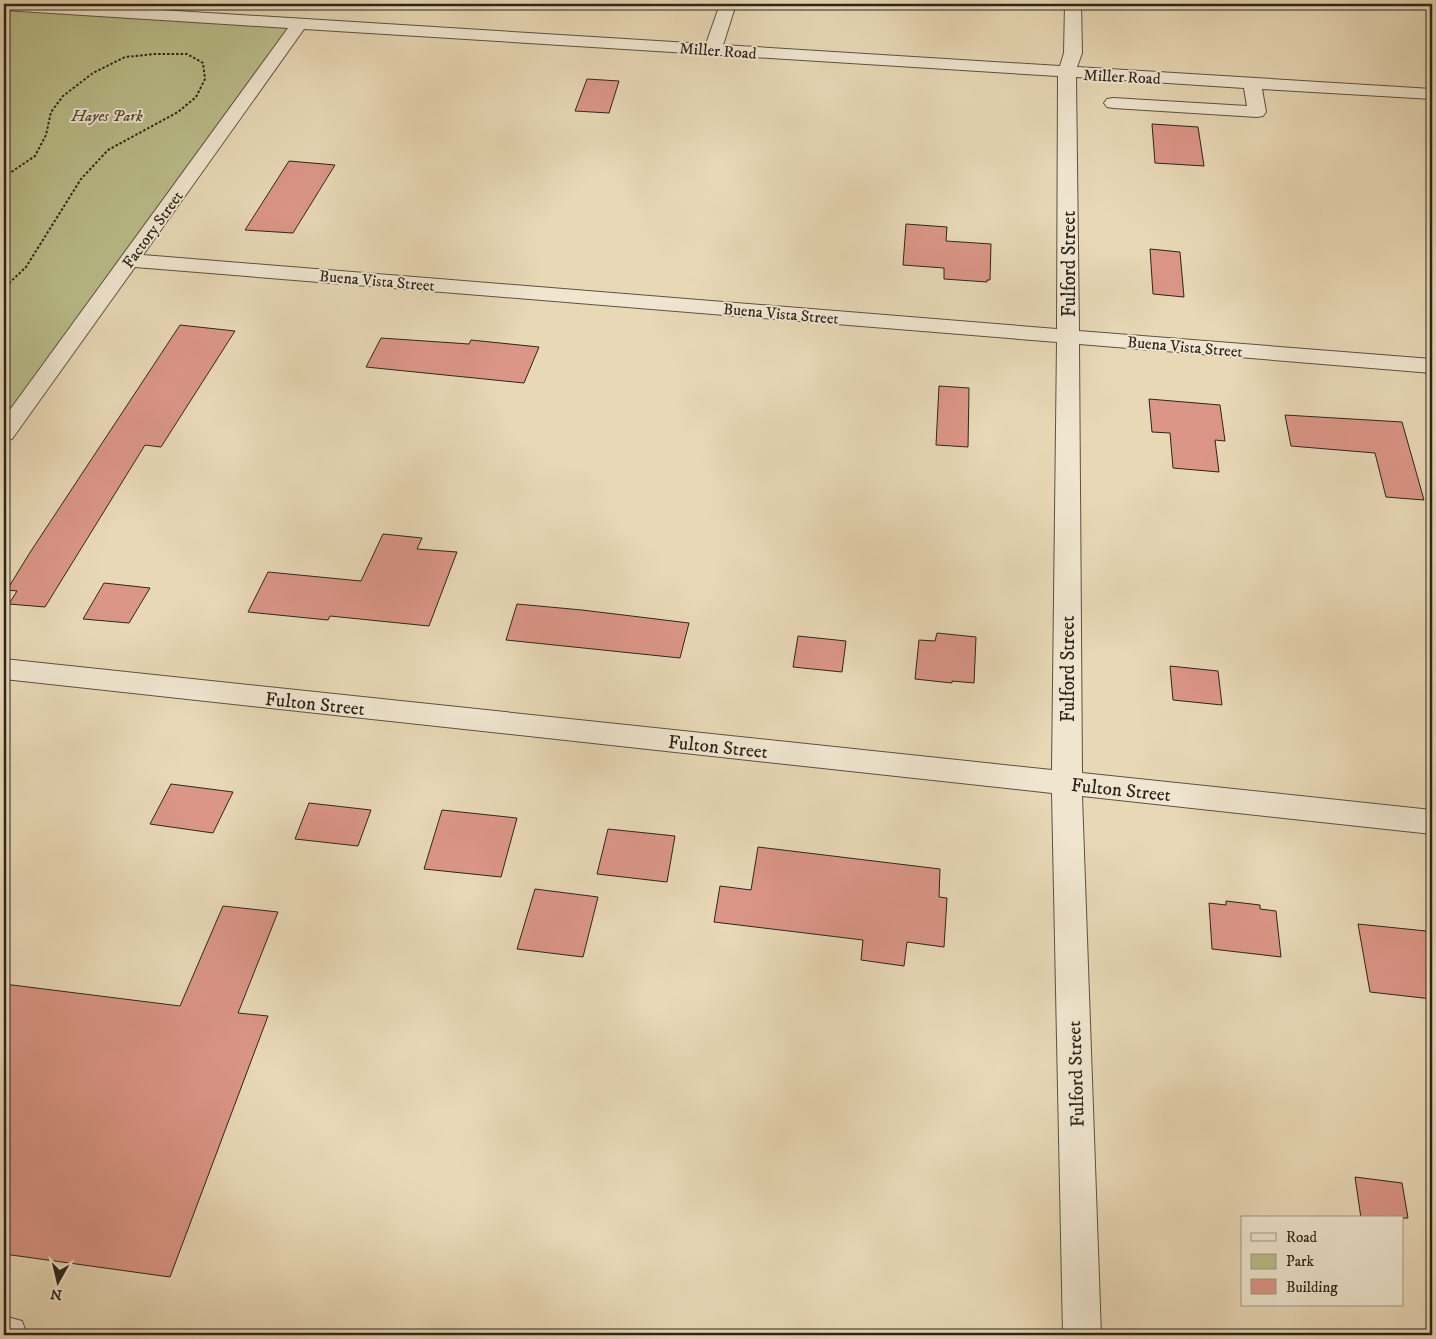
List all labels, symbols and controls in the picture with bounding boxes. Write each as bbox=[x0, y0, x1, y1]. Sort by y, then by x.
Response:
street label: Miller Road bbox=[679, 38, 757, 64]
street label: Miller Road bbox=[1083, 65, 1161, 89]
park label: Hayes Park bbox=[70, 106, 143, 126]
street label: Factory Street bbox=[118, 187, 188, 272]
street label: Fulford Street bbox=[1058, 211, 1081, 317]
street label: Buena Vista Street bbox=[318, 266, 435, 296]
street label: Buena Vista Street bbox=[722, 299, 839, 329]
street label: Buena Vista Street bbox=[1126, 332, 1243, 362]
street label: Fulford Street bbox=[1057, 616, 1080, 722]
street label: Fulton Street bbox=[264, 688, 366, 721]
street label: Fulton Street bbox=[667, 731, 769, 764]
street label: Fulton Street bbox=[1070, 774, 1172, 807]
street label: Fulford Street bbox=[1063, 1020, 1090, 1128]
legend bbox=[1241, 1216, 1404, 1306]
text: Road bbox=[1286, 1228, 1318, 1247]
text: Park bbox=[1286, 1252, 1315, 1271]
north arrow bbox=[32, 1256, 82, 1306]
text: Building bbox=[1286, 1278, 1338, 1297]
text: N bbox=[49, 1284, 63, 1304]

